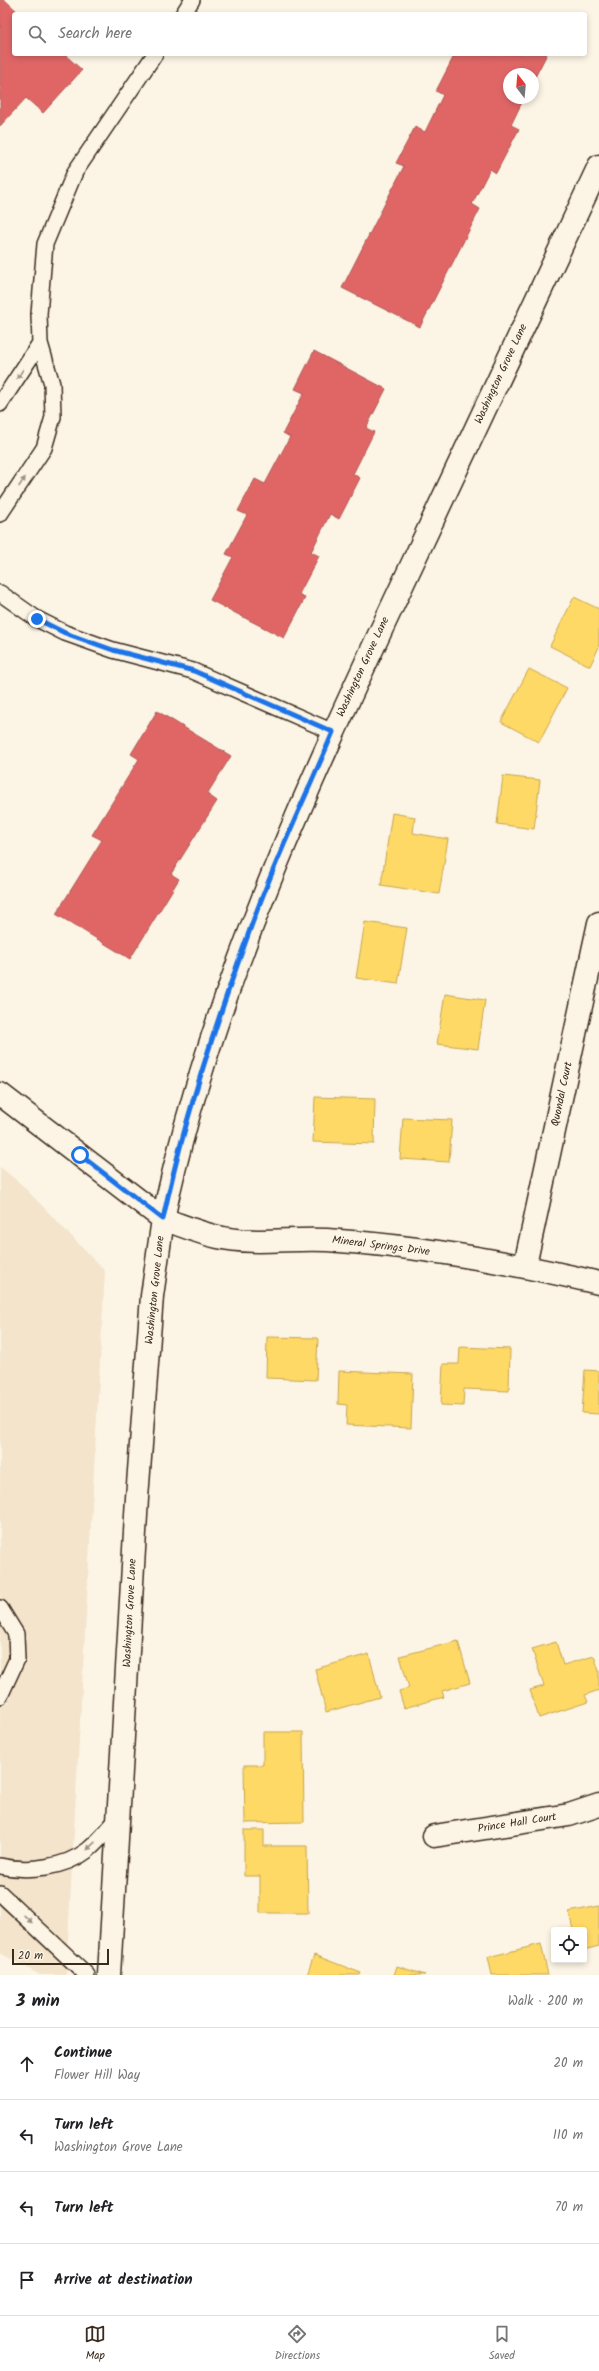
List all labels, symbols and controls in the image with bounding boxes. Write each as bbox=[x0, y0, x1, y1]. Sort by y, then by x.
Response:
search box bbox=[12, 12, 587, 56]
text: Search here bbox=[58, 22, 132, 46]
icon: search bbox=[26, 23, 48, 45]
north arrow bbox=[503, 68, 539, 104]
street label: Washington Grove Lane bbox=[470, 321, 532, 427]
one-way arrow bbox=[17, 368, 24, 379]
one-way arrow bbox=[18, 476, 26, 487]
route end bbox=[28, 610, 46, 628]
street label: Washington Grove Lane bbox=[332, 614, 394, 720]
street label: Quondal Court bbox=[546, 1059, 578, 1128]
route start bbox=[71, 1146, 89, 1164]
street label: Mineral Springs Drive bbox=[331, 1231, 431, 1261]
street label: Washington Grove Lane bbox=[140, 1235, 170, 1345]
street label: Washington Grove Lane bbox=[118, 1558, 142, 1668]
street label: Prince Hall Court bbox=[476, 1808, 558, 1838]
one-way arrow bbox=[86, 1842, 96, 1851]
one-way arrow bbox=[23, 1915, 34, 1924]
map controls bbox=[551, 1927, 587, 1963]
button: locate bbox=[551, 1927, 587, 1963]
scale bar bbox=[12, 1947, 109, 1966]
text: 20 m bbox=[18, 1947, 43, 1965]
text: 3 min bbox=[16, 1988, 60, 2015]
text: Walk · 200 m bbox=[508, 1991, 583, 2012]
text: Continue bbox=[54, 2041, 112, 2065]
icon: ahead bbox=[16, 2053, 38, 2075]
text: 20 m bbox=[553, 2053, 583, 2074]
text: Flower Hill Way bbox=[54, 2065, 140, 2086]
text: Turn left bbox=[54, 2113, 114, 2137]
icon: left bbox=[16, 2125, 38, 2147]
text: 110 m bbox=[553, 2125, 583, 2146]
text: Washington Grove Lane bbox=[54, 2137, 183, 2158]
text: Turn left bbox=[54, 2196, 114, 2220]
icon: left bbox=[16, 2197, 38, 2219]
text: 70 m bbox=[555, 2197, 583, 2218]
text: Arrive at destination bbox=[54, 2268, 193, 2292]
icon: arrive bbox=[16, 2269, 38, 2291]
tab: Map bbox=[84, 2323, 106, 2365]
tab: Directions bbox=[275, 2323, 320, 2365]
tab: Saved bbox=[489, 2323, 515, 2365]

